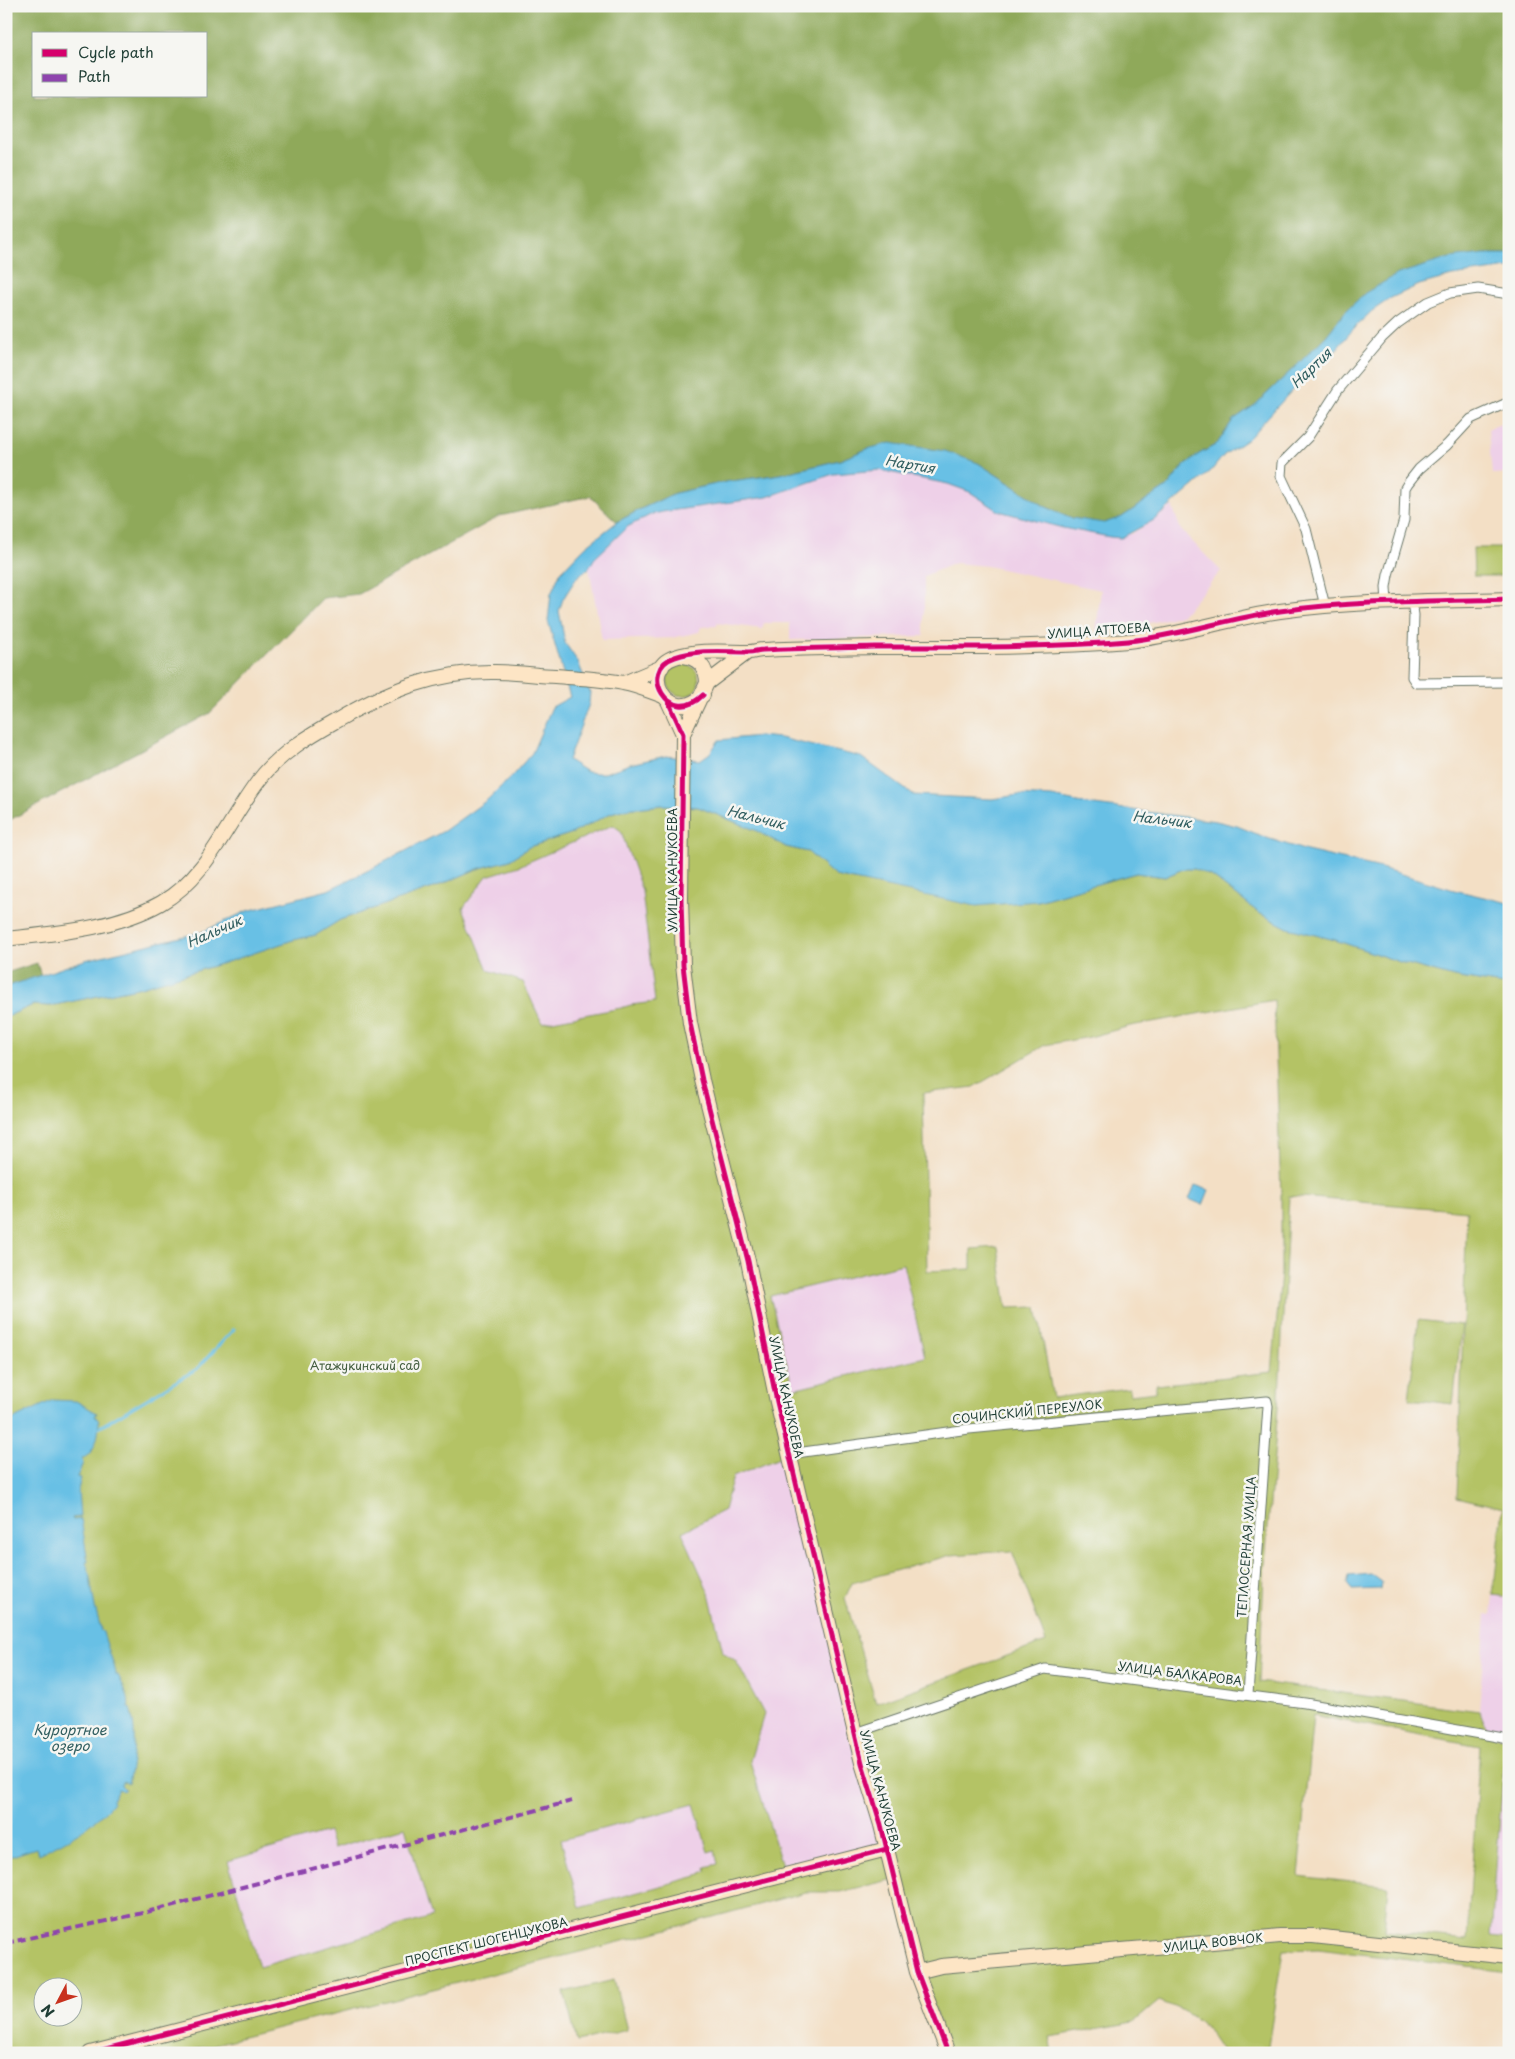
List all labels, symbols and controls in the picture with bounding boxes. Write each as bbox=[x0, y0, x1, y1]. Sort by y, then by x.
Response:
legend bbox=[32, 32, 208, 98]
text: Cycle path bbox=[78, 40, 154, 63]
text: Path bbox=[78, 64, 110, 87]
water label: Нартия bbox=[1286, 342, 1337, 393]
water label: Нартия bbox=[884, 449, 938, 479]
street label: УЛИЦА АТТОЕВА bbox=[1047, 617, 1151, 643]
water label: Нальчик bbox=[725, 800, 789, 835]
water label: Нальчик bbox=[1132, 805, 1194, 833]
street label: УЛИЦА КАНУКОЕВА bbox=[663, 808, 681, 932]
water label: Нальчик bbox=[183, 909, 247, 953]
street label: УЛИЦА КАНУКОЕВА bbox=[765, 1334, 809, 1460]
park label: Атажукинский сад bbox=[310, 1356, 420, 1374]
street label: СОЧИНСКИЙ ПЕРЕУЛОК bbox=[951, 1394, 1103, 1428]
street label: ТЕПЛОСЕРНАЯ УЛИЦА bbox=[1232, 1476, 1260, 1618]
street label: УЛИЦА БАЛКАРОВА bbox=[1117, 1656, 1243, 1690]
water label: Курортное озеро bbox=[33, 1719, 108, 1756]
street label: УЛИЦА КАНУКОЕВА bbox=[856, 1728, 906, 1853]
street label: ПРОСПЕКТ ШОГЕНЦУКОВА bbox=[403, 1912, 570, 1970]
street label: УЛИЦА ВОВЧОК bbox=[1162, 1928, 1264, 1956]
north arrow bbox=[32, 1976, 82, 2026]
text: N bbox=[36, 2000, 59, 2022]

